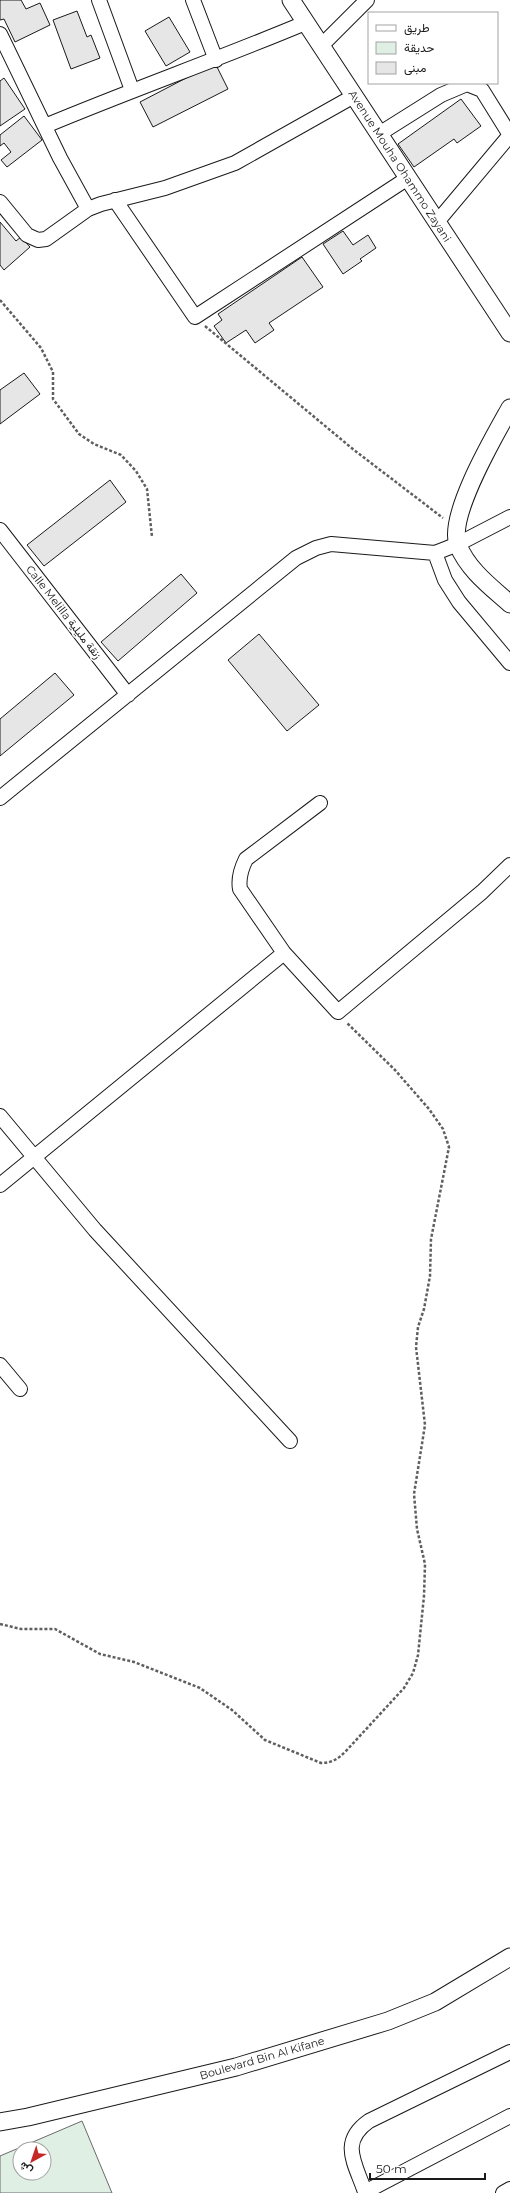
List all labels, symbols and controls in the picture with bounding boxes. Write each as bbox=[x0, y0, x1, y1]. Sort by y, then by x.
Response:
legend bbox=[368, 12, 498, 84]
text: طريق bbox=[404, 20, 430, 36]
text: حديقة bbox=[404, 40, 434, 55]
text: مبنى bbox=[404, 60, 426, 76]
street label: Avenue Mouha Ohammo Zayani bbox=[346, 87, 454, 245]
street label: Calle Melilla زنقة مليلية bbox=[23, 562, 105, 662]
street label: Boulevard Bin Al Kifane bbox=[198, 2033, 326, 2083]
north arrow bbox=[12, 2141, 52, 2181]
scale bar bbox=[370, 2155, 485, 2181]
text: ش bbox=[16, 2159, 35, 2178]
text: 50 m bbox=[376, 2161, 407, 2176]

